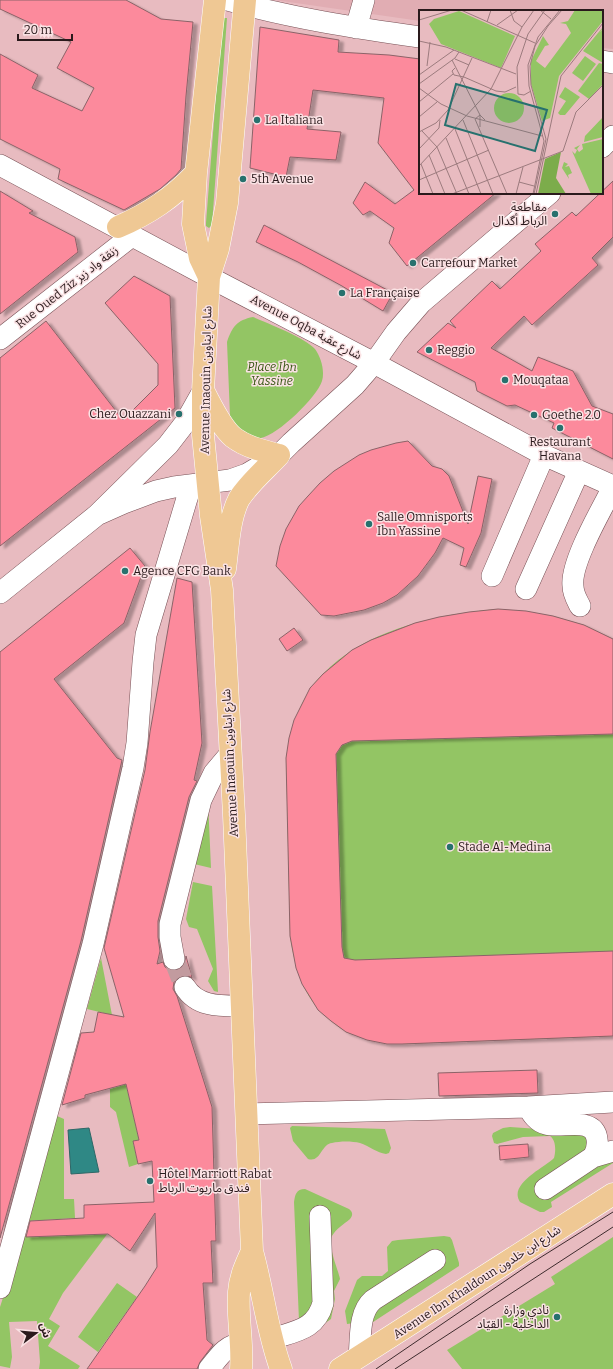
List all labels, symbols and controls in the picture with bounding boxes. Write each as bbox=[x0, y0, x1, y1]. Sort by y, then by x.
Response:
inset map bbox=[419, 10, 603, 194]
scale bar bbox=[18, 16, 72, 42]
text: 20 m bbox=[24, 23, 53, 37]
place label: La Italiana bbox=[265, 113, 323, 127]
marker: La Italiana bbox=[252, 115, 262, 125]
place label: 5th Avenue bbox=[251, 172, 314, 186]
marker: 5th Avenue bbox=[238, 174, 248, 184]
place label: مقاطعة الرباط أگدال bbox=[493, 200, 547, 228]
marker: مقاطعة الرباط أگدال bbox=[550, 209, 560, 219]
street label: Rue Oued Ziz زنقة واد زيز bbox=[13, 243, 121, 331]
place label: Carrefour Market bbox=[421, 256, 518, 270]
marker: Carrefour Market bbox=[408, 258, 418, 268]
place label: La Française bbox=[350, 286, 419, 300]
marker: La Française bbox=[337, 288, 347, 298]
street label: Avenue Oqba شارع عقبة bbox=[247, 292, 364, 364]
street label: Avenue Inaouin شارع ايناوين bbox=[198, 306, 216, 454]
place label: Reggio bbox=[437, 343, 475, 357]
marker: Reggio bbox=[424, 345, 434, 355]
park label: Place Ibn Yassine bbox=[247, 360, 297, 388]
place label: Mouqataa bbox=[513, 373, 569, 387]
marker: Mouqataa bbox=[500, 375, 510, 385]
place label: Chez Ouazzani bbox=[89, 407, 171, 421]
place label: Goethe 2.0 bbox=[542, 408, 601, 422]
marker: Chez Ouazzani bbox=[174, 409, 184, 419]
marker: Goethe 2.0 bbox=[529, 410, 539, 420]
marker: Restaurant Havana bbox=[555, 423, 565, 433]
place label: Restaurant Havana bbox=[529, 435, 591, 463]
place label: Salle Omnisports Ibn Yassine bbox=[377, 510, 473, 538]
marker: Salle Omnisports Ibn Yassine bbox=[364, 519, 374, 529]
place label: Agence CFG Bank bbox=[133, 564, 231, 578]
marker: Agence CFG Bank bbox=[120, 566, 130, 576]
street label: Avenue Inaouin شارع ايناوين bbox=[219, 688, 243, 837]
place label: Stade Al-Medina bbox=[458, 840, 552, 854]
marker: Stade Al-Medina bbox=[445, 842, 455, 852]
place label: Hôtel Marriott Rabat فندق ماريوت الرباط bbox=[158, 1167, 273, 1195]
marker: Hôtel Marriott Rabat فندق ماريوت الرباط bbox=[145, 1176, 155, 1186]
street label: Avenue Ibn Khaldoun شارع ابن خلدون bbox=[391, 1223, 564, 1343]
place label: نادي وزارة الداخلية - القيّاد bbox=[477, 1303, 549, 1331]
marker: نادي وزارة الداخلية - القيّاد bbox=[552, 1312, 562, 1322]
north arrow bbox=[16, 1313, 56, 1353]
text: ش bbox=[37, 1321, 53, 1339]

